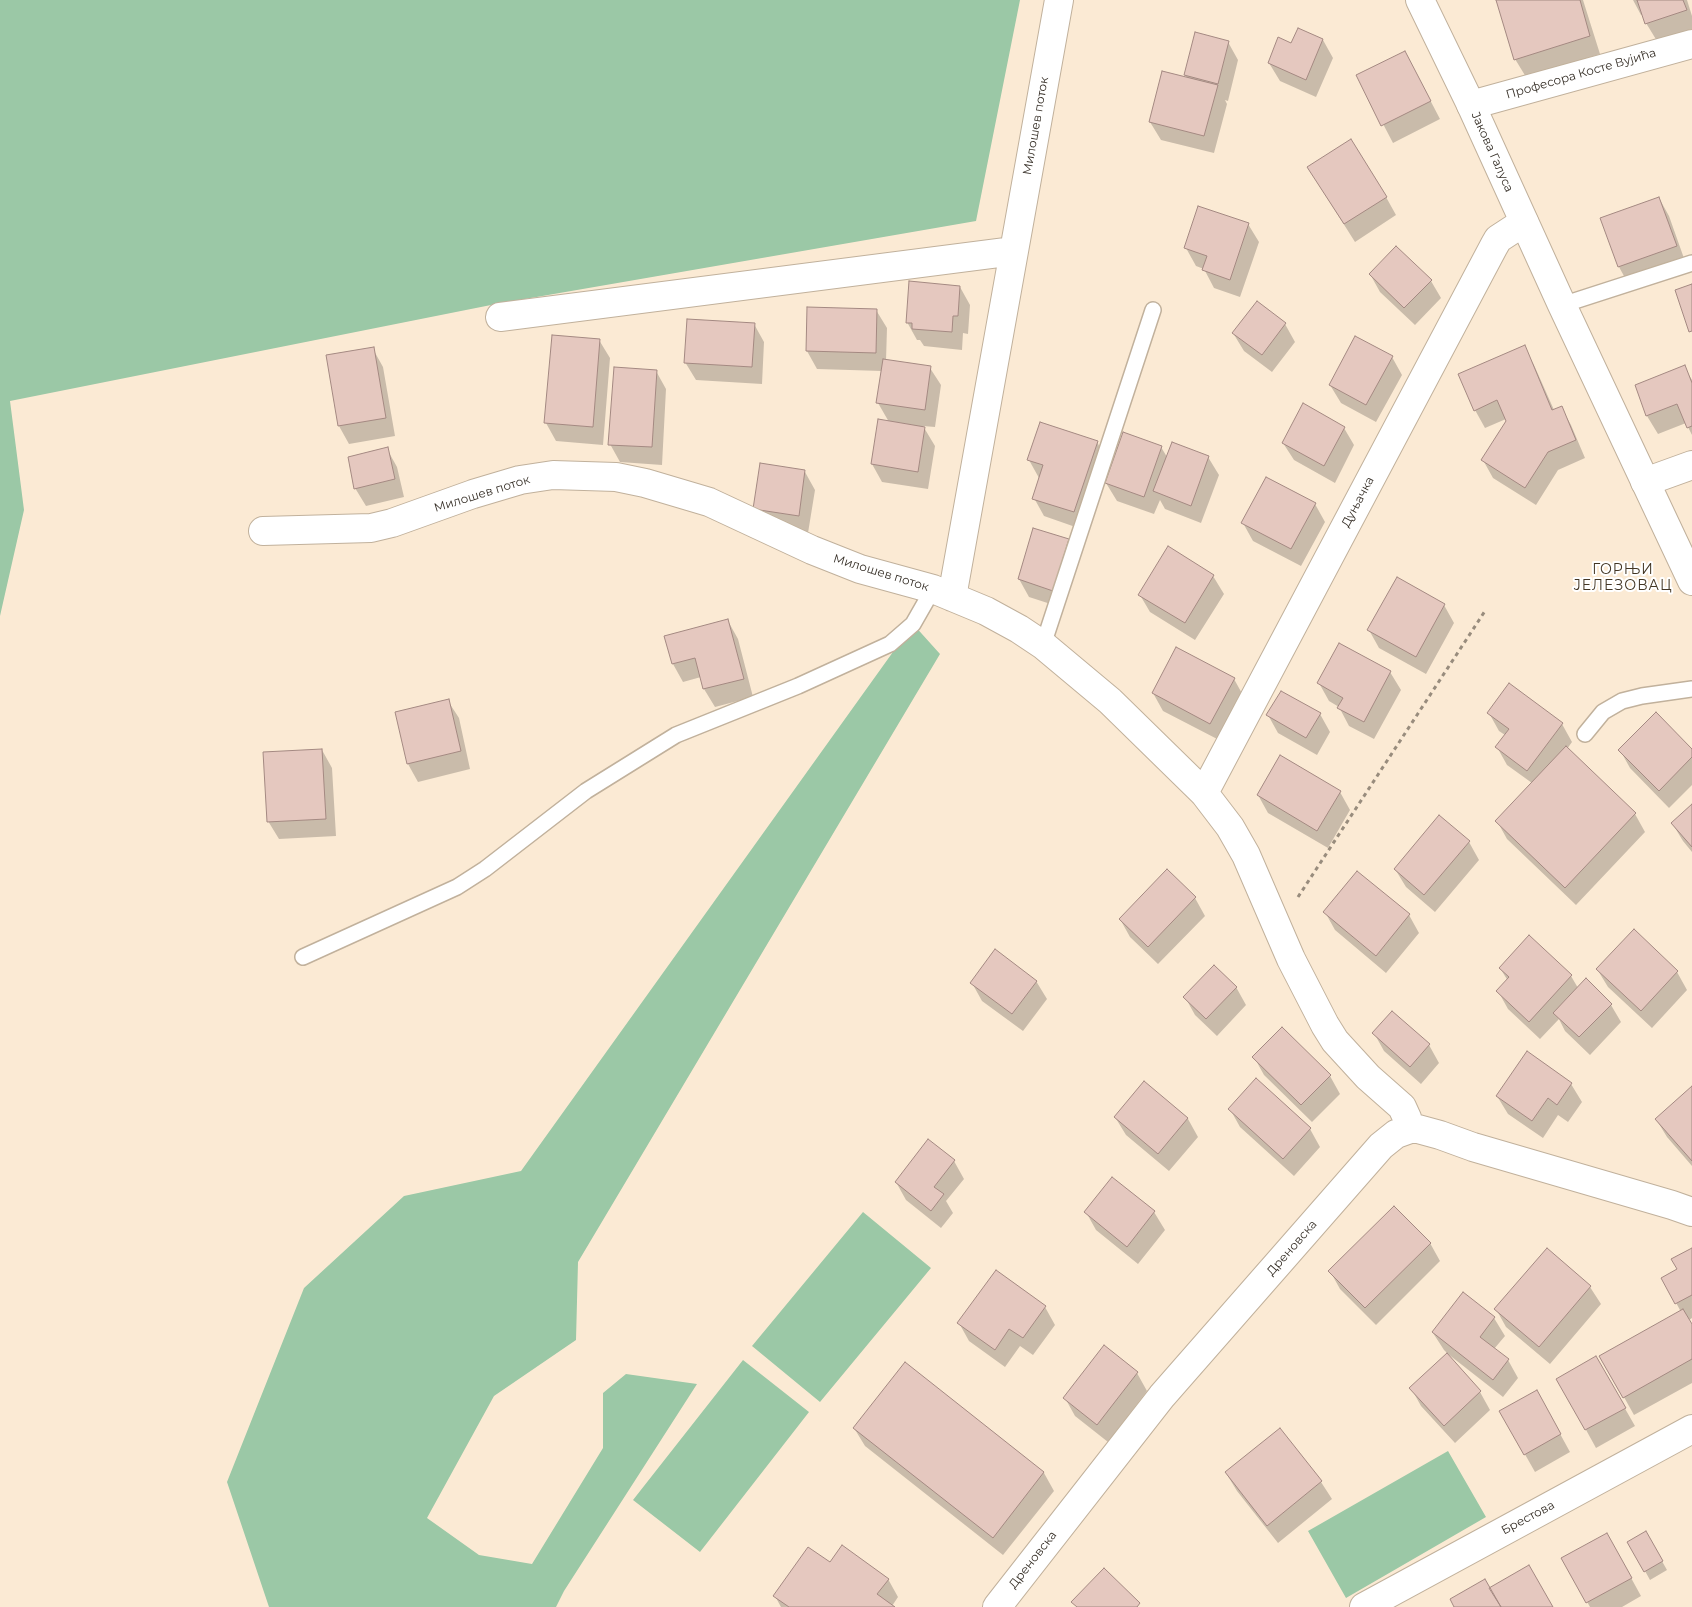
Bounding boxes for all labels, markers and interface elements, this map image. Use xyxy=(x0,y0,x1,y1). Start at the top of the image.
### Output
street label: Професора Косте Вујића xyxy=(1504,46,1658,102)
street label: Милошев поток xyxy=(1020,76,1052,176)
street label: Јакова Галуса xyxy=(1468,110,1516,194)
street label: Милошев поток xyxy=(432,473,532,515)
street label: Дуњачка xyxy=(1339,474,1377,530)
street label: Милошев поток xyxy=(831,552,931,594)
district label: ГОРЊИ ЈЕЛЕЗОВАЦ xyxy=(1572,562,1674,594)
street label: Дреновска xyxy=(1264,1217,1320,1279)
street label: Брестова xyxy=(1499,1498,1557,1538)
street label: Дреновска xyxy=(1006,1528,1060,1592)

